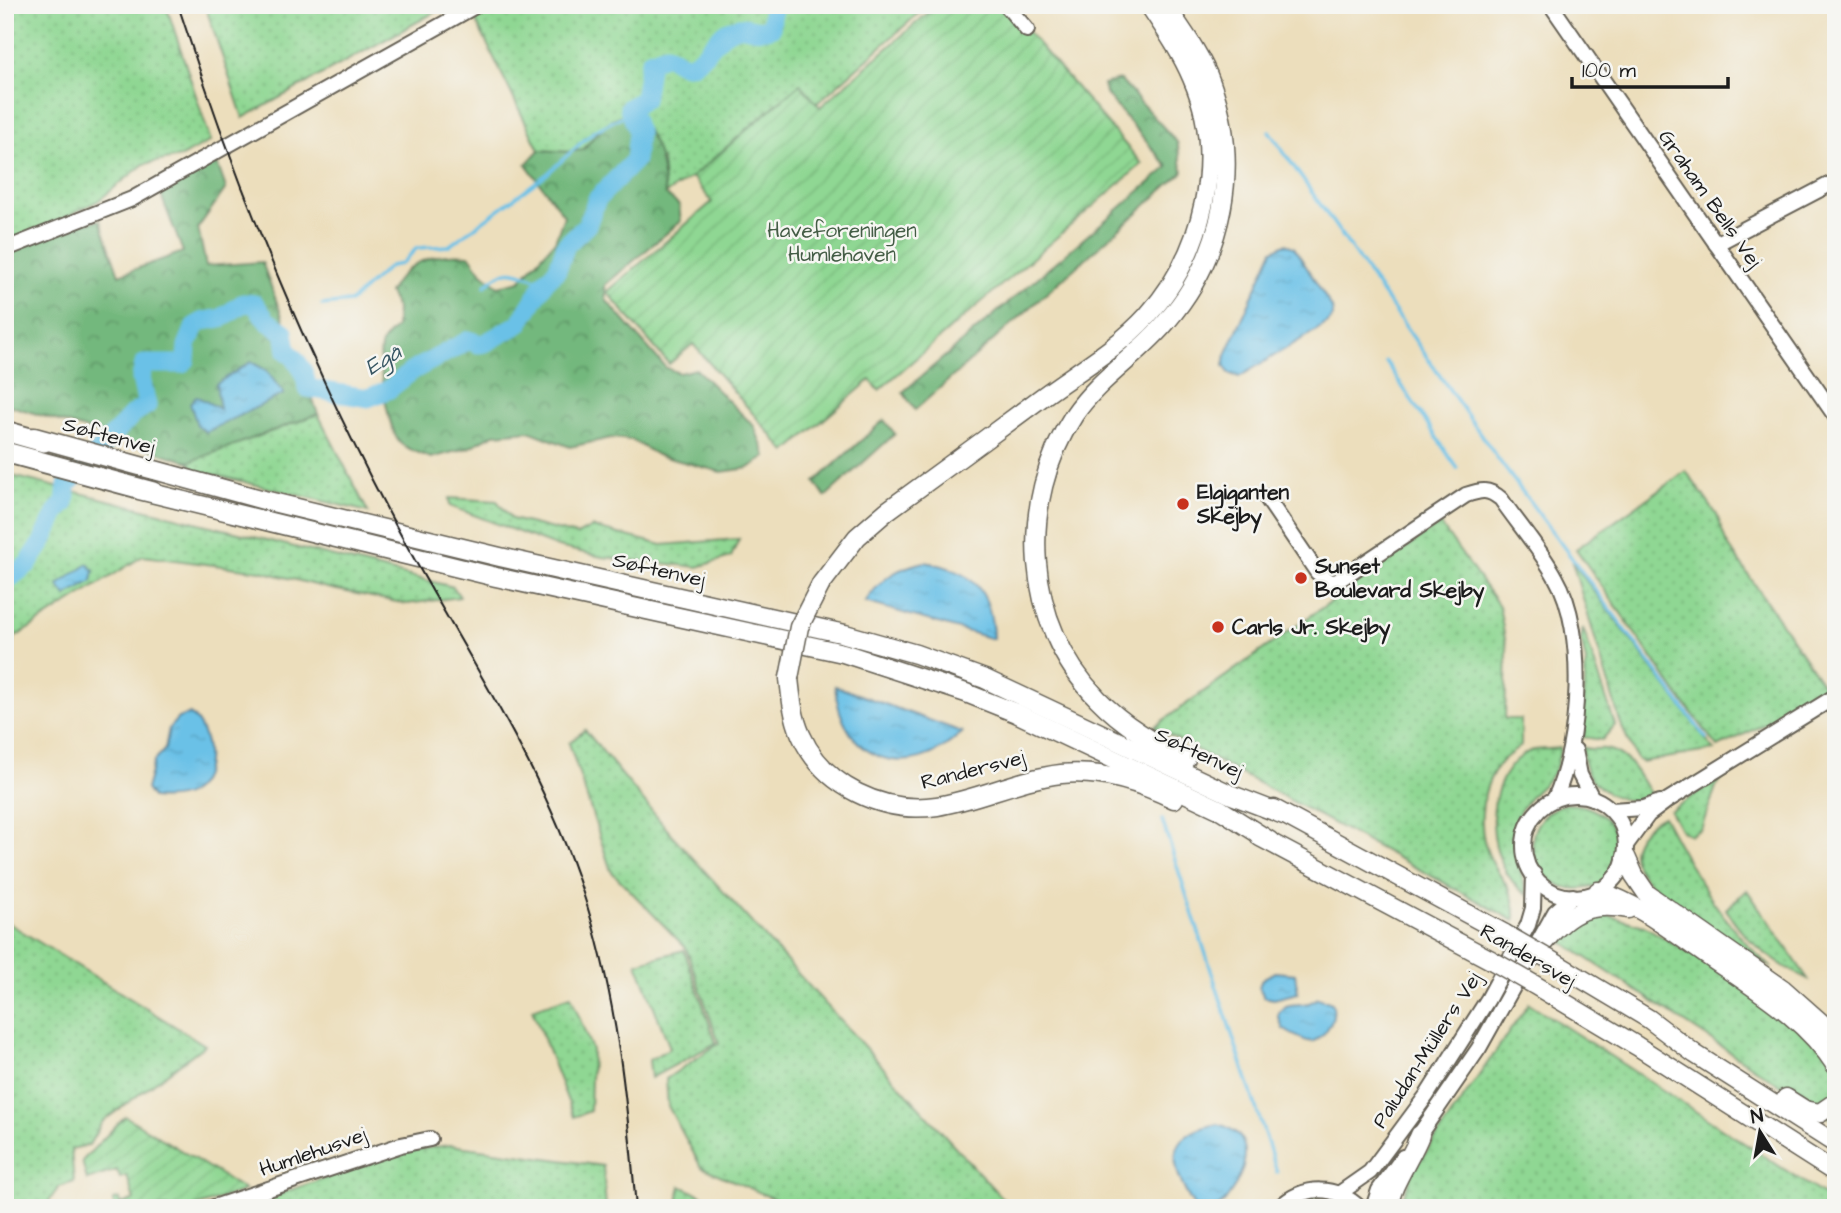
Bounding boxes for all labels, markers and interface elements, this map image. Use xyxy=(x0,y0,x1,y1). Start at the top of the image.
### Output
scale bar xyxy=(1572,46,1727,90)
text: 100 m xyxy=(1582,56,1637,85)
street label: Graham Bells Vej xyxy=(1651,124,1769,274)
park label: Haveforeningen Humlehaven xyxy=(767,216,917,269)
water label: Egå xyxy=(359,336,409,384)
street label: Søftenvej xyxy=(60,410,158,462)
place label: Elgiganten Skejby xyxy=(1196,478,1290,534)
marker: Elgiganten Skejby xyxy=(1175,496,1191,512)
street label: Søftenvej xyxy=(610,545,708,595)
place label: Sunset Boulevard Skejby xyxy=(1314,552,1485,608)
marker: Sunset Boulevard Skejby xyxy=(1293,570,1309,586)
place label: Carls Jr. Skejby xyxy=(1232,613,1391,645)
marker: Carls Jr. Skejby xyxy=(1210,619,1226,635)
street label: Søftenvej xyxy=(1150,720,1248,786)
street label: Randersvej xyxy=(918,743,1028,797)
street label: Randersvej xyxy=(1475,917,1582,995)
street label: Paludan-Müllers Vej xyxy=(1365,966,1489,1134)
north arrow xyxy=(1726,1098,1796,1168)
text: N xyxy=(1749,1102,1766,1131)
street label: Humlehusvej xyxy=(255,1120,371,1184)

